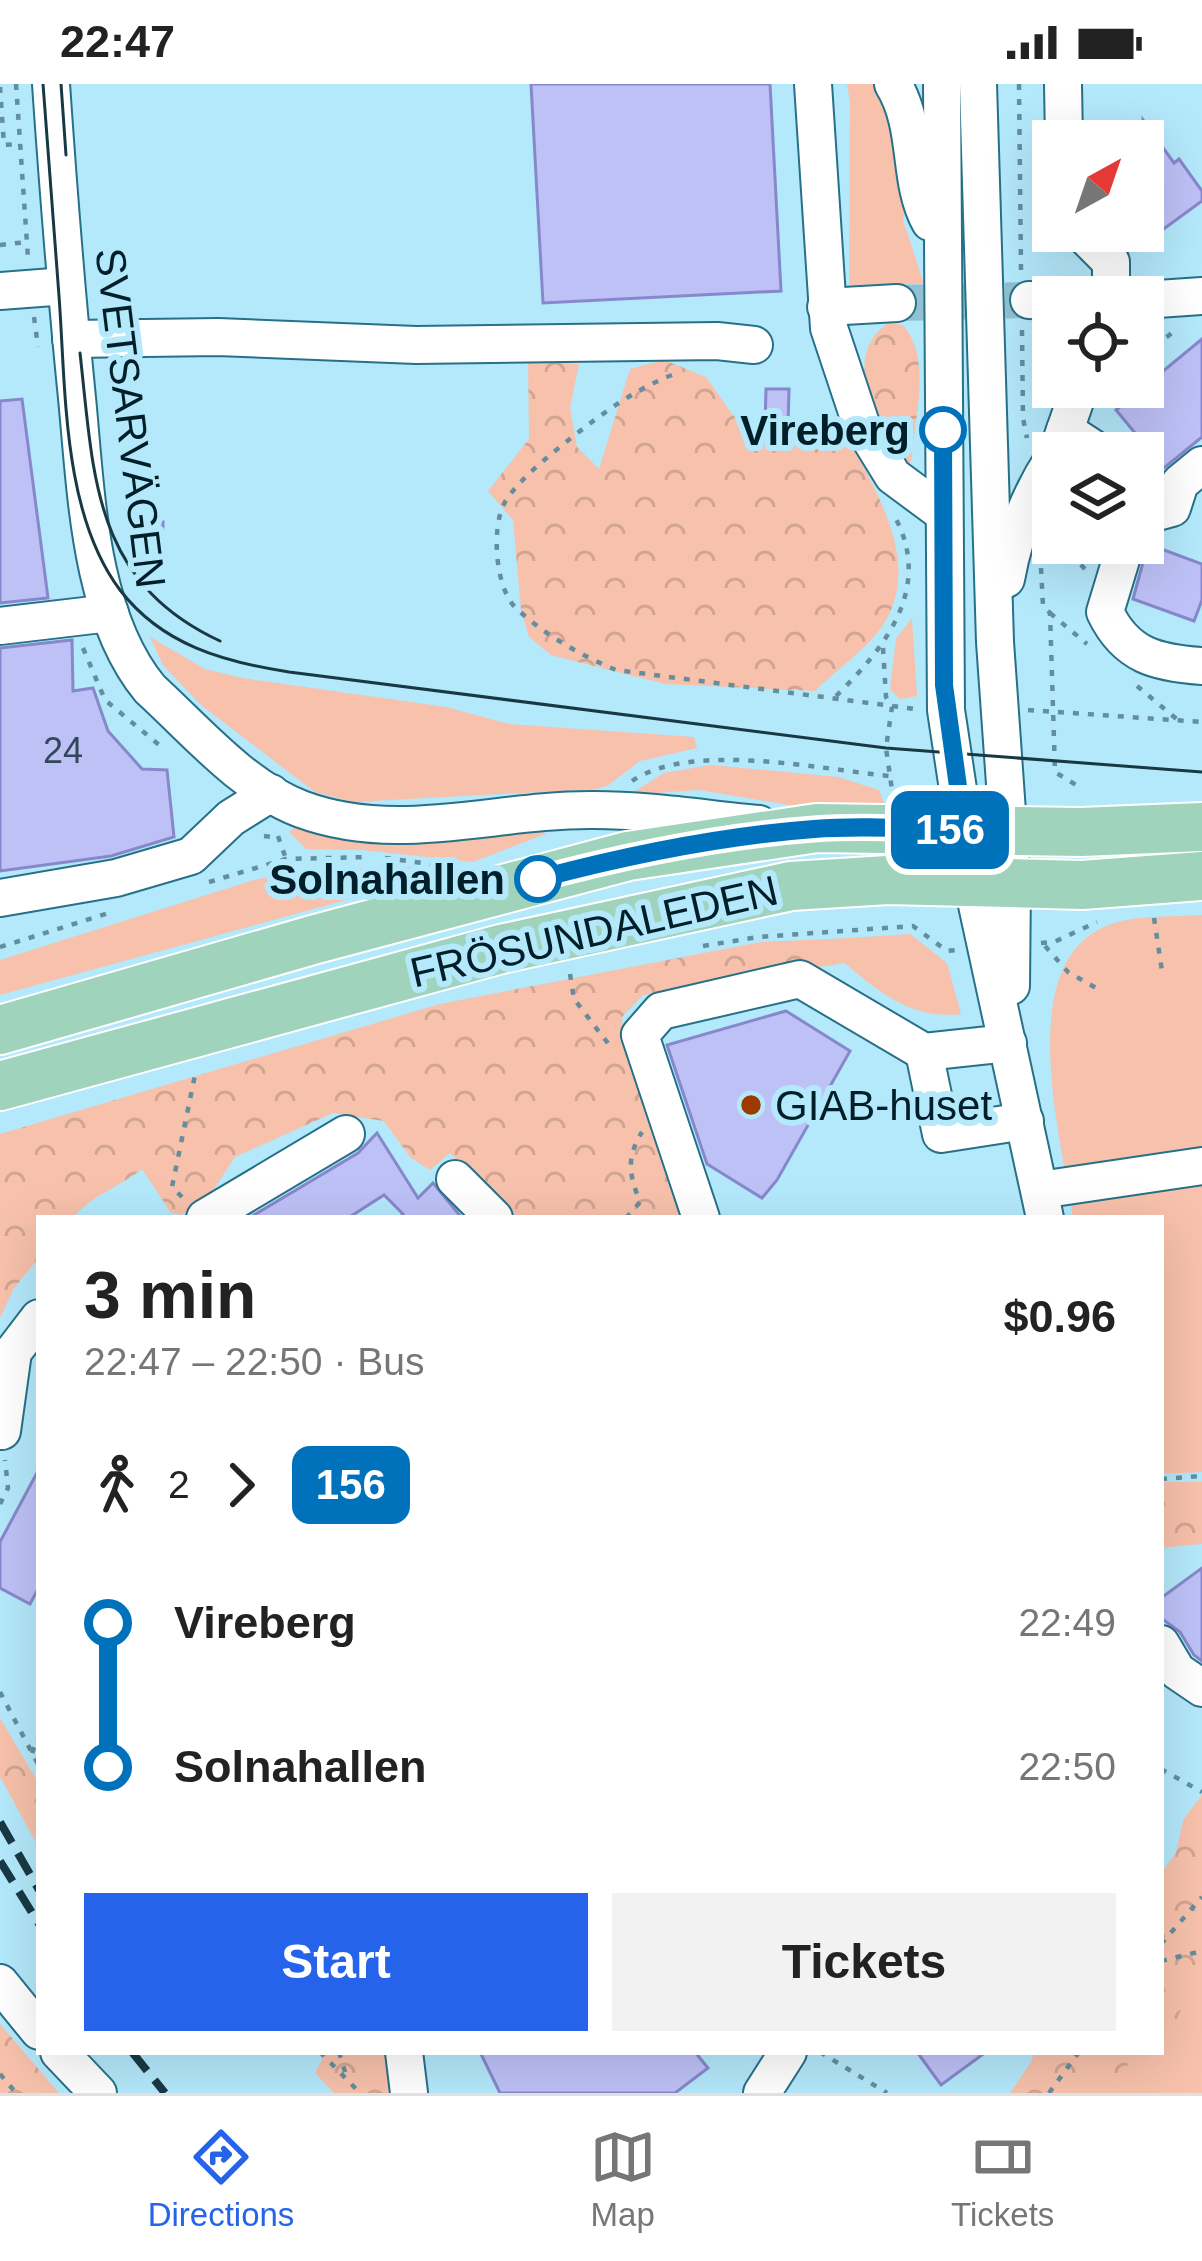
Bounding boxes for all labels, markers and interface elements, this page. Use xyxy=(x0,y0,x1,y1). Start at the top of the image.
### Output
text: 22:47 xyxy=(60,16,175,67)
north arrow xyxy=(1032,120,1164,252)
map controls xyxy=(1032,120,1164,564)
street label: SVETSARVÄGEN xyxy=(86,245,175,591)
button: locate xyxy=(1032,276,1164,408)
place label: Vireberg xyxy=(740,407,910,454)
marker: Vireberg xyxy=(921,408,965,452)
button: layers xyxy=(1032,432,1164,564)
house number: 24 xyxy=(43,730,83,771)
line badge: 156 xyxy=(881,791,1019,869)
text: 156 xyxy=(915,806,985,853)
place label: Solnahallen xyxy=(269,856,505,903)
marker: Solnahallen xyxy=(516,857,560,901)
street label: FRÖSUNDALEDEN xyxy=(406,866,782,997)
place label: GIAB-huset xyxy=(775,1082,992,1129)
marker: GIAB-huset xyxy=(738,1092,764,1118)
text: 3 min xyxy=(84,1258,256,1332)
text: $0.96 xyxy=(1003,1291,1116,1342)
text: 22:47 – 22:50 · Bus xyxy=(84,1340,424,1383)
icon: walk xyxy=(84,1452,150,1518)
icon: forward xyxy=(208,1452,274,1518)
text: 156 xyxy=(316,1461,386,1508)
text: 2 xyxy=(168,1463,190,1506)
text: Vireberg xyxy=(174,1597,356,1648)
text: 22:49 xyxy=(1018,1601,1116,1644)
text: Solnahallen xyxy=(174,1741,427,1792)
text: 22:50 xyxy=(1018,1745,1116,1788)
button: Start xyxy=(84,1893,588,2031)
button: Tickets xyxy=(612,1893,1116,2031)
tab: Directions xyxy=(148,2124,294,2234)
tab: Map xyxy=(590,2124,656,2234)
tab: Tickets xyxy=(951,2124,1054,2234)

